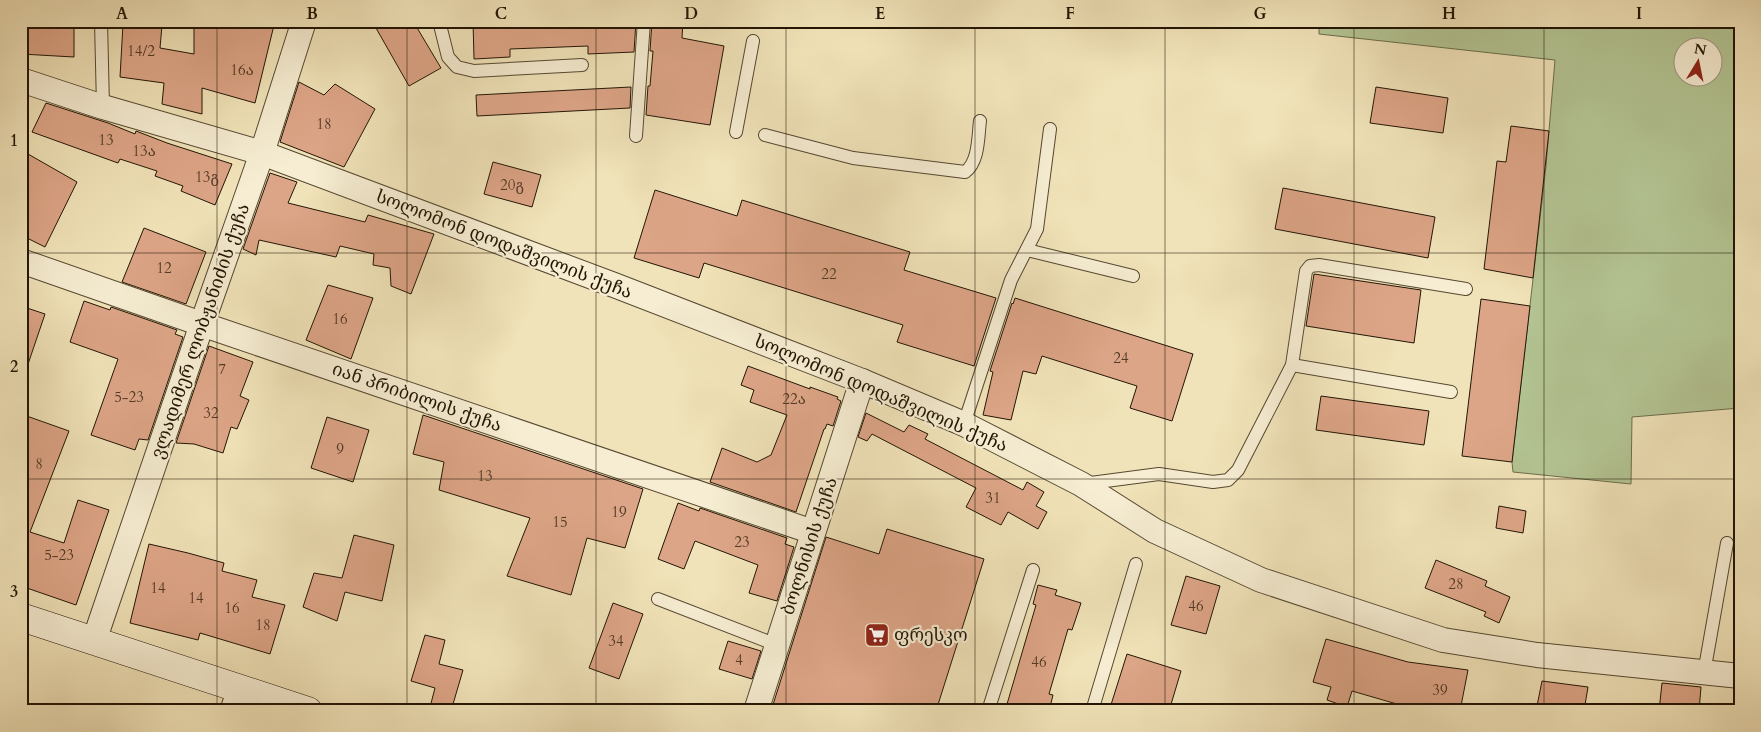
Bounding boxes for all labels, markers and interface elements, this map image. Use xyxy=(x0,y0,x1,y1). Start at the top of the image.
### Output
text: A xyxy=(116,3,128,25)
text: B xyxy=(306,3,318,25)
text: C xyxy=(495,3,507,25)
text: D xyxy=(684,3,698,25)
text: E xyxy=(875,3,885,25)
text: F xyxy=(1065,3,1075,25)
text: G xyxy=(1253,3,1267,25)
text: H xyxy=(1442,3,1456,25)
text: I xyxy=(1636,3,1642,25)
north arrow xyxy=(1674,38,1724,88)
text: N xyxy=(1693,39,1708,60)
house number: 14/2 xyxy=(127,41,155,61)
house number: 16ა xyxy=(230,60,254,80)
house number: 18 xyxy=(316,114,332,134)
text: 1 xyxy=(10,130,18,152)
house number: 13 xyxy=(98,130,114,150)
house number: 13ა xyxy=(132,141,156,161)
house number: 13გ xyxy=(195,167,219,187)
house number: 20გ xyxy=(500,175,524,195)
street label: სოლომონ დოდაშვილის ქუჩა xyxy=(372,184,636,305)
street label: ვლადიმერ ლობჟანიძის ქუჩა xyxy=(145,200,256,462)
house number: 12 xyxy=(156,258,172,278)
house number: 22 xyxy=(821,264,837,284)
house number: 16 xyxy=(332,309,348,329)
street label: სოლომონ დოდაშვილის ქუჩა xyxy=(750,329,1011,458)
house number: 24 xyxy=(1113,348,1129,368)
text: 2 xyxy=(10,356,18,378)
street label: იან პრიბილის ქუჩა xyxy=(329,357,505,438)
house number: 7 xyxy=(218,359,226,379)
house number: 5-23 xyxy=(114,387,144,407)
house number: 22ა xyxy=(782,389,806,409)
house number: 32 xyxy=(203,403,219,423)
house number: 9 xyxy=(336,439,344,459)
house number: 8 xyxy=(35,454,43,474)
house number: 13 xyxy=(477,466,493,486)
street label: ბოლნისის ქუჩა xyxy=(775,474,844,618)
house number: 31 xyxy=(985,488,1001,508)
house number: 19 xyxy=(611,502,627,522)
house number: 15 xyxy=(552,512,568,532)
house number: 23 xyxy=(734,532,750,552)
house number: 5-23 xyxy=(44,545,74,565)
house number: 28 xyxy=(1448,574,1464,594)
house number: 14 xyxy=(150,578,166,598)
text: 3 xyxy=(10,581,18,603)
house number: 14 xyxy=(188,588,204,608)
house number: 46 xyxy=(1188,596,1204,616)
house number: 16 xyxy=(224,598,240,618)
house number: 18 xyxy=(255,615,271,635)
supermarket icon: ფრესკო xyxy=(864,622,890,648)
place label: ფრესკო xyxy=(894,623,968,648)
house number: 34 xyxy=(608,631,624,651)
house number: 4 xyxy=(735,650,743,670)
house number: 46 xyxy=(1031,652,1047,672)
house number: 39 xyxy=(1432,680,1448,700)

